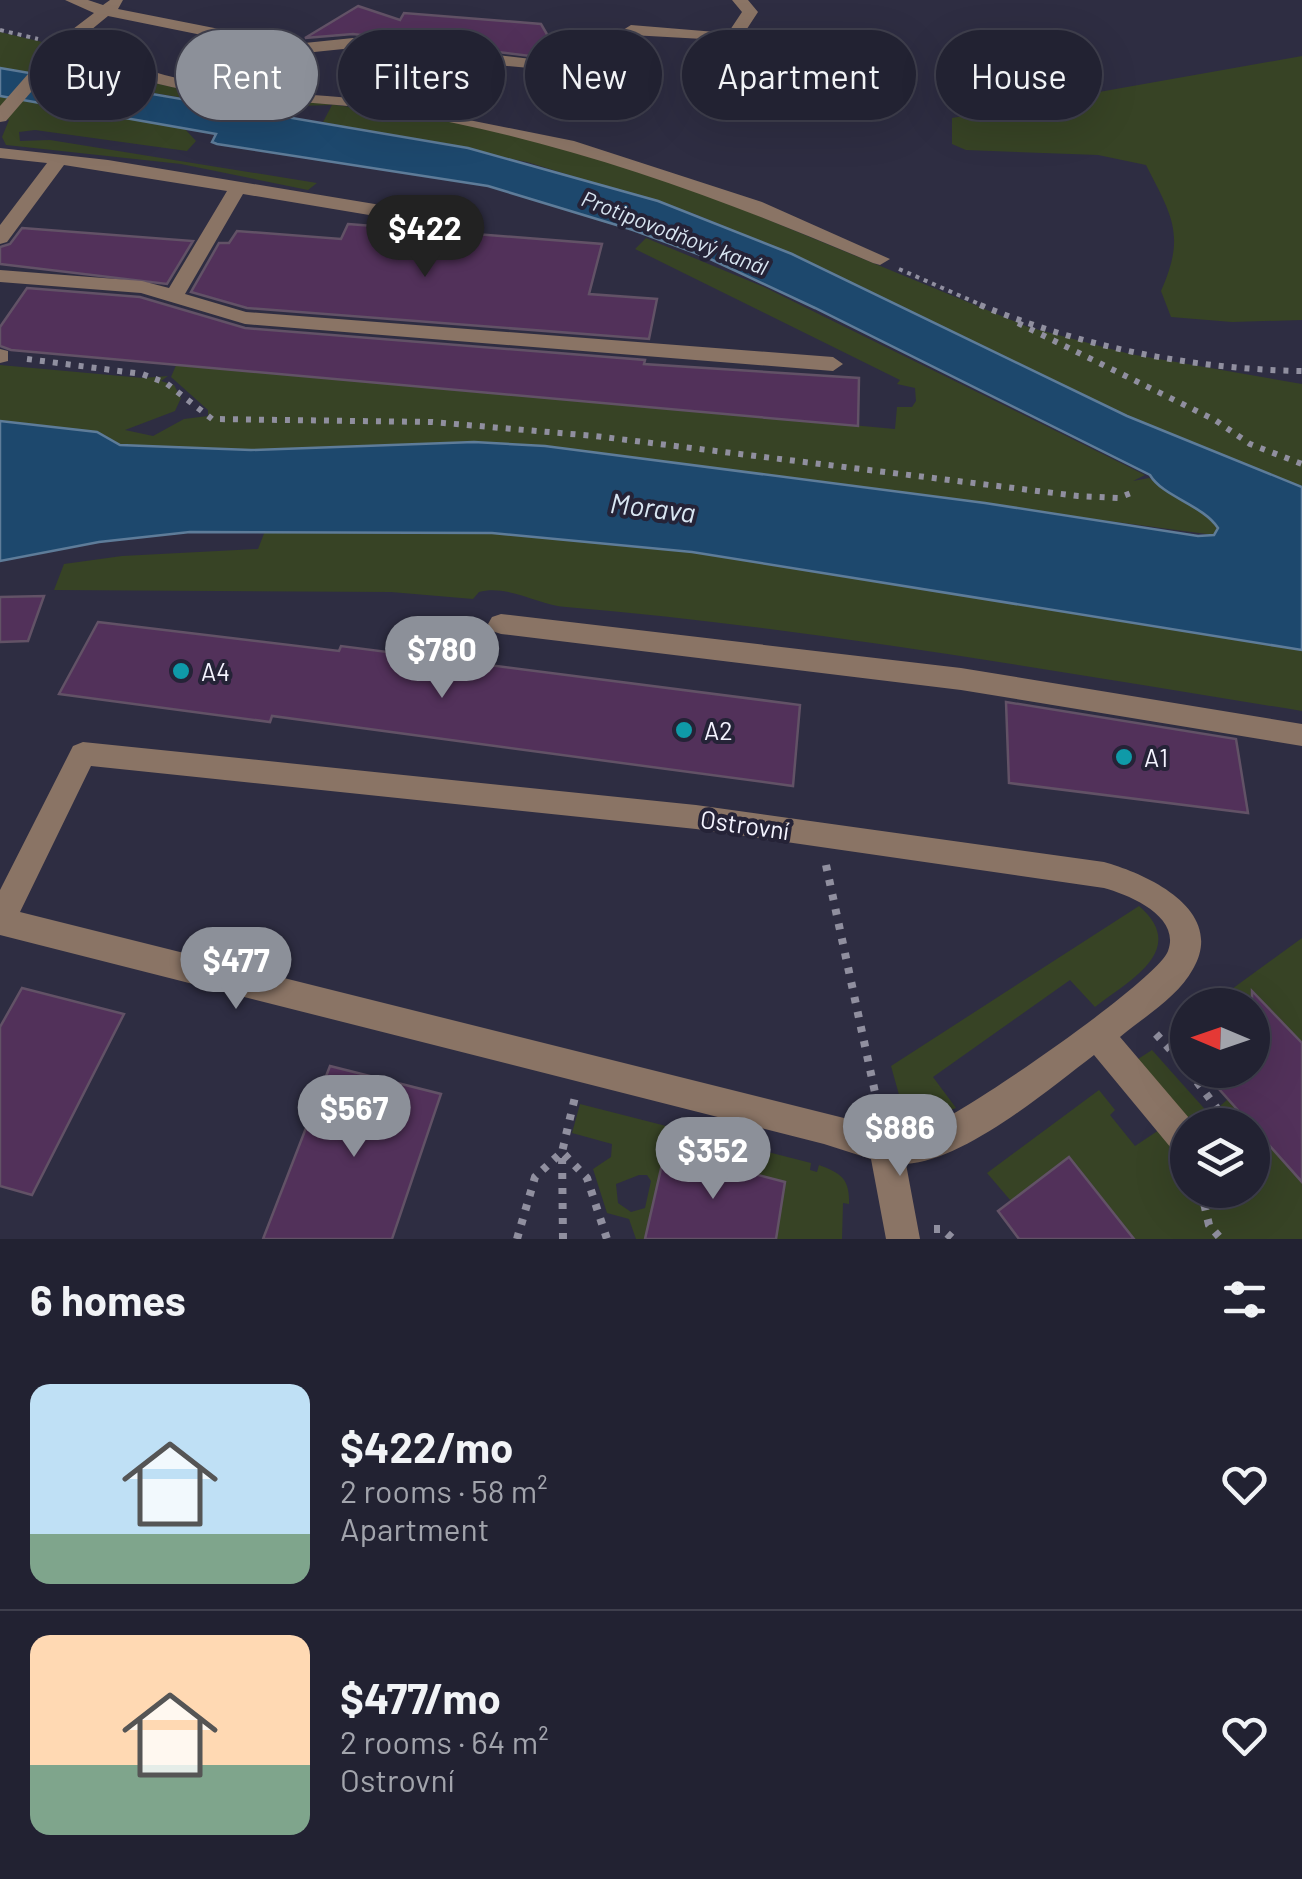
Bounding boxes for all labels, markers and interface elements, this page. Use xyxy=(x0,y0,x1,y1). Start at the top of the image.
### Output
chip: Buy xyxy=(30,30,156,120)
chip: Rent xyxy=(176,30,318,120)
chip: Filters xyxy=(338,30,505,120)
chip: New xyxy=(525,30,662,120)
chip: Apartment xyxy=(682,30,916,120)
chip: House xyxy=(936,30,1102,120)
water label: Protipovodňový kanál xyxy=(578,185,772,279)
pin: $422 xyxy=(366,195,484,280)
text: $422 xyxy=(388,208,462,246)
water label: Morava xyxy=(608,485,698,529)
pin: $780 xyxy=(383,616,501,701)
text: $780 xyxy=(407,629,477,667)
place label: A4 xyxy=(201,656,230,686)
marker: A4 xyxy=(170,660,192,682)
place label: A2 xyxy=(704,715,733,745)
marker: A2 xyxy=(673,719,695,741)
place label: A1 xyxy=(1144,742,1168,772)
marker: A1 xyxy=(1113,746,1135,768)
street label: Ostrovní xyxy=(699,803,791,845)
pin: $477 xyxy=(177,927,295,1012)
text: $477 xyxy=(202,940,270,978)
north arrow xyxy=(1170,988,1270,1088)
map controls xyxy=(1170,988,1270,1208)
pin: $567 xyxy=(295,1075,413,1160)
text: $567 xyxy=(320,1088,388,1126)
pin: $886 xyxy=(841,1094,959,1179)
text: $886 xyxy=(865,1107,935,1145)
button: layers xyxy=(1170,1108,1270,1208)
pin: $352 xyxy=(654,1117,772,1202)
text: $352 xyxy=(678,1130,748,1168)
icon: filters xyxy=(1217,1272,1272,1327)
text: 6 homes xyxy=(30,1274,186,1324)
text: $422/mo xyxy=(340,1421,513,1471)
icon: home xyxy=(110,1424,230,1544)
icon: heart xyxy=(1217,1457,1272,1512)
text: 2 rooms · 58 m² xyxy=(340,1471,548,1509)
text: Apartment xyxy=(340,1509,489,1547)
text: $477/mo xyxy=(340,1672,501,1722)
icon: home xyxy=(110,1675,230,1795)
icon: heart xyxy=(1217,1708,1272,1763)
text: 2 rooms · 64 m² xyxy=(340,1722,549,1760)
text: Ostrovní xyxy=(340,1760,454,1798)

